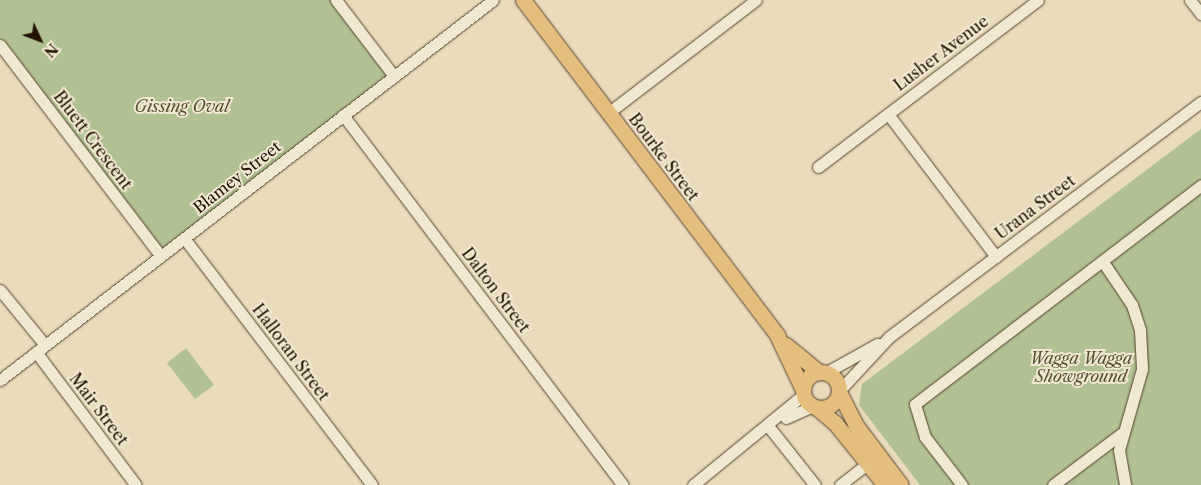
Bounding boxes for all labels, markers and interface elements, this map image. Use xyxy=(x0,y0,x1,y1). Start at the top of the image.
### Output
street label: Lusher Avenue xyxy=(890,11,992,95)
north arrow xyxy=(15,15,65,65)
text: N xyxy=(40,40,62,61)
street label: Bluett Crescent xyxy=(50,87,136,193)
park label: Gissing Oval xyxy=(135,96,229,116)
street label: Bourke Street xyxy=(625,109,703,205)
street label: Blamey Street xyxy=(189,137,285,217)
street label: Urana Street xyxy=(991,171,1079,243)
street label: Dalton Street xyxy=(458,244,534,336)
street label: Halloran Street xyxy=(248,300,334,404)
park label: Wagga Wagga Showground xyxy=(1030,348,1132,386)
street label: Mair Street xyxy=(66,369,132,449)

